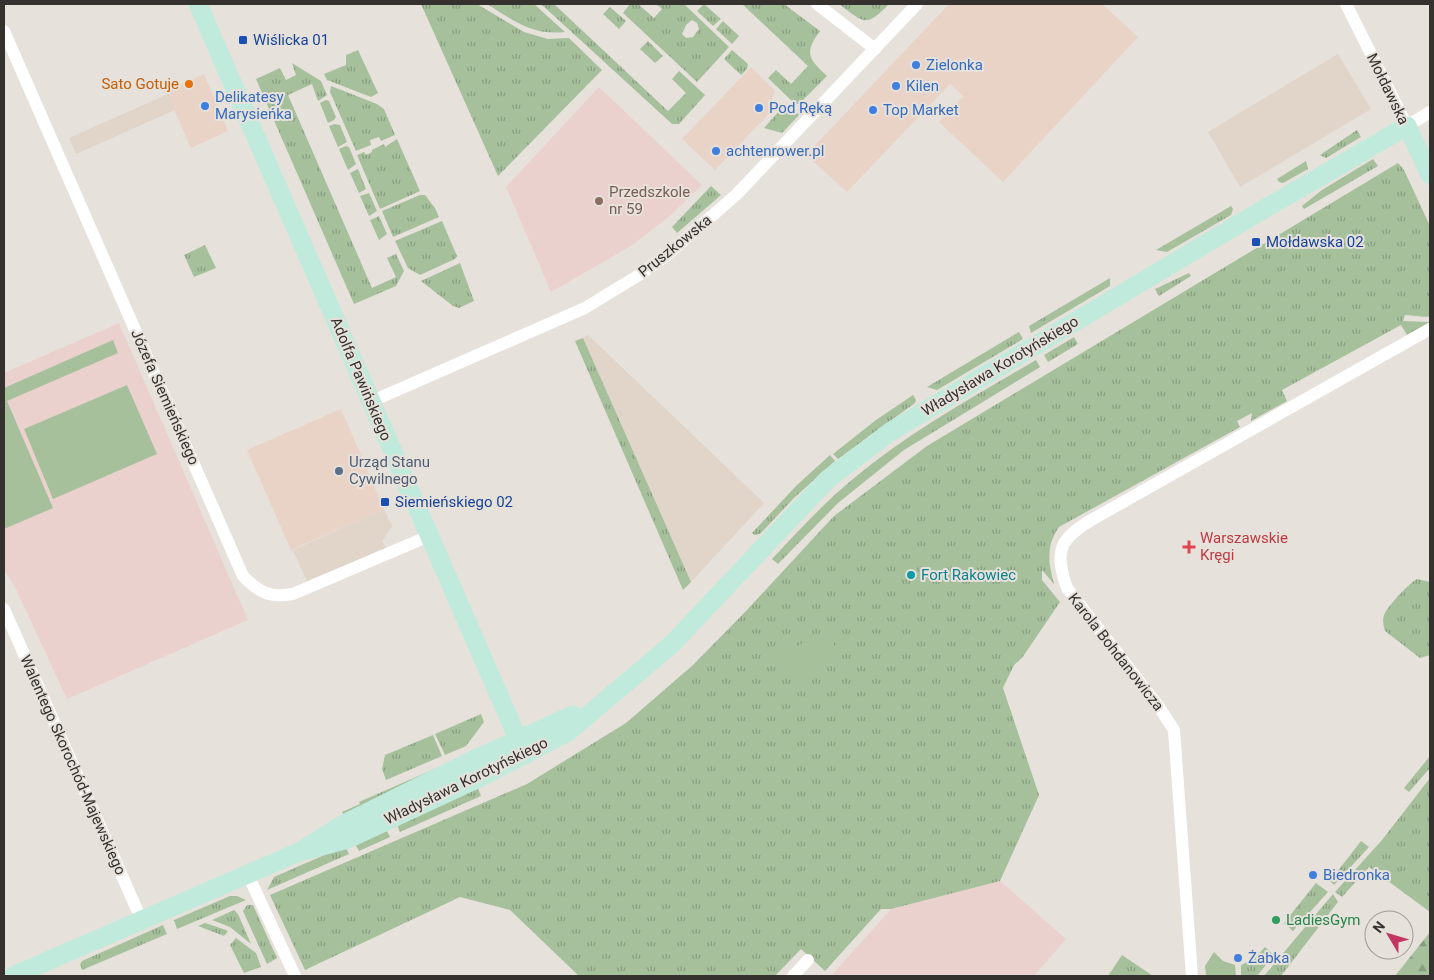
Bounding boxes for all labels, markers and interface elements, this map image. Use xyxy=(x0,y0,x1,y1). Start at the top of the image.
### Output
place label: Wiślicka 01 xyxy=(253,31,329,49)
marker: Wiślicka 01 xyxy=(237,34,249,46)
street label: Mołdawska xyxy=(1363,50,1413,128)
place label: Zielonka xyxy=(926,56,983,74)
marker: Zielonka xyxy=(910,59,922,71)
place label: Sato Gotuje xyxy=(101,75,179,93)
place label: Kilen xyxy=(906,77,939,95)
marker: Sato Gotuje xyxy=(183,78,195,90)
marker: Kilen xyxy=(890,80,902,92)
place label: Delikatesy Marysieńka xyxy=(215,88,292,123)
place label: Pod Ręką xyxy=(769,99,832,117)
marker: Delikatesy Marysieńka xyxy=(199,100,211,112)
place label: Top Market xyxy=(883,101,959,119)
marker: Pod Ręką xyxy=(753,102,765,114)
marker: Top Market xyxy=(867,104,879,116)
place label: achtenrower.pl xyxy=(726,142,824,160)
marker: achtenrower.pl xyxy=(710,145,722,157)
place label: Przedszkole nr 59 xyxy=(609,183,690,218)
marker: Przedszkole nr 59 xyxy=(593,195,605,207)
street label: Pruszkowska xyxy=(635,211,715,281)
place label: Mołdawska 02 xyxy=(1266,233,1364,251)
marker: Mołdawska 02 xyxy=(1250,236,1262,248)
street label: Władysława Korotyńskiego xyxy=(918,312,1082,420)
street label: Adolfa Pawińskiego xyxy=(327,315,395,443)
street label: Józefa Siemieńskiego xyxy=(127,326,203,468)
place label: Urząd Stanu Cywilnego xyxy=(349,453,430,488)
marker: Urząd Stanu Cywilnego xyxy=(333,465,345,477)
place label: Siemieńskiego 02 xyxy=(395,493,513,511)
marker: Siemieńskiego 02 xyxy=(379,496,391,508)
place label: Warszawskie Kręgi xyxy=(1200,529,1288,564)
marker: Warszawskie Kręgi xyxy=(1182,540,1196,554)
place label: Fort Rakowiec xyxy=(921,566,1016,584)
marker: Fort Rakowiec xyxy=(905,569,917,581)
street label: Karola Bohdanowicza xyxy=(1064,589,1168,715)
street label: Walentego Skorochód-Majewskiego xyxy=(16,652,130,878)
street label: Władysława Korotyńskiego xyxy=(381,734,551,828)
place label: Biedronka xyxy=(1323,866,1390,884)
marker: Biedronka xyxy=(1307,869,1319,881)
north arrow xyxy=(1364,910,1414,960)
place label: LadiesGym xyxy=(1286,911,1361,929)
marker: LadiesGym xyxy=(1270,914,1282,926)
text: N xyxy=(1369,918,1388,936)
place label: Żabka xyxy=(1248,949,1289,967)
marker: Żabka xyxy=(1232,952,1244,964)

